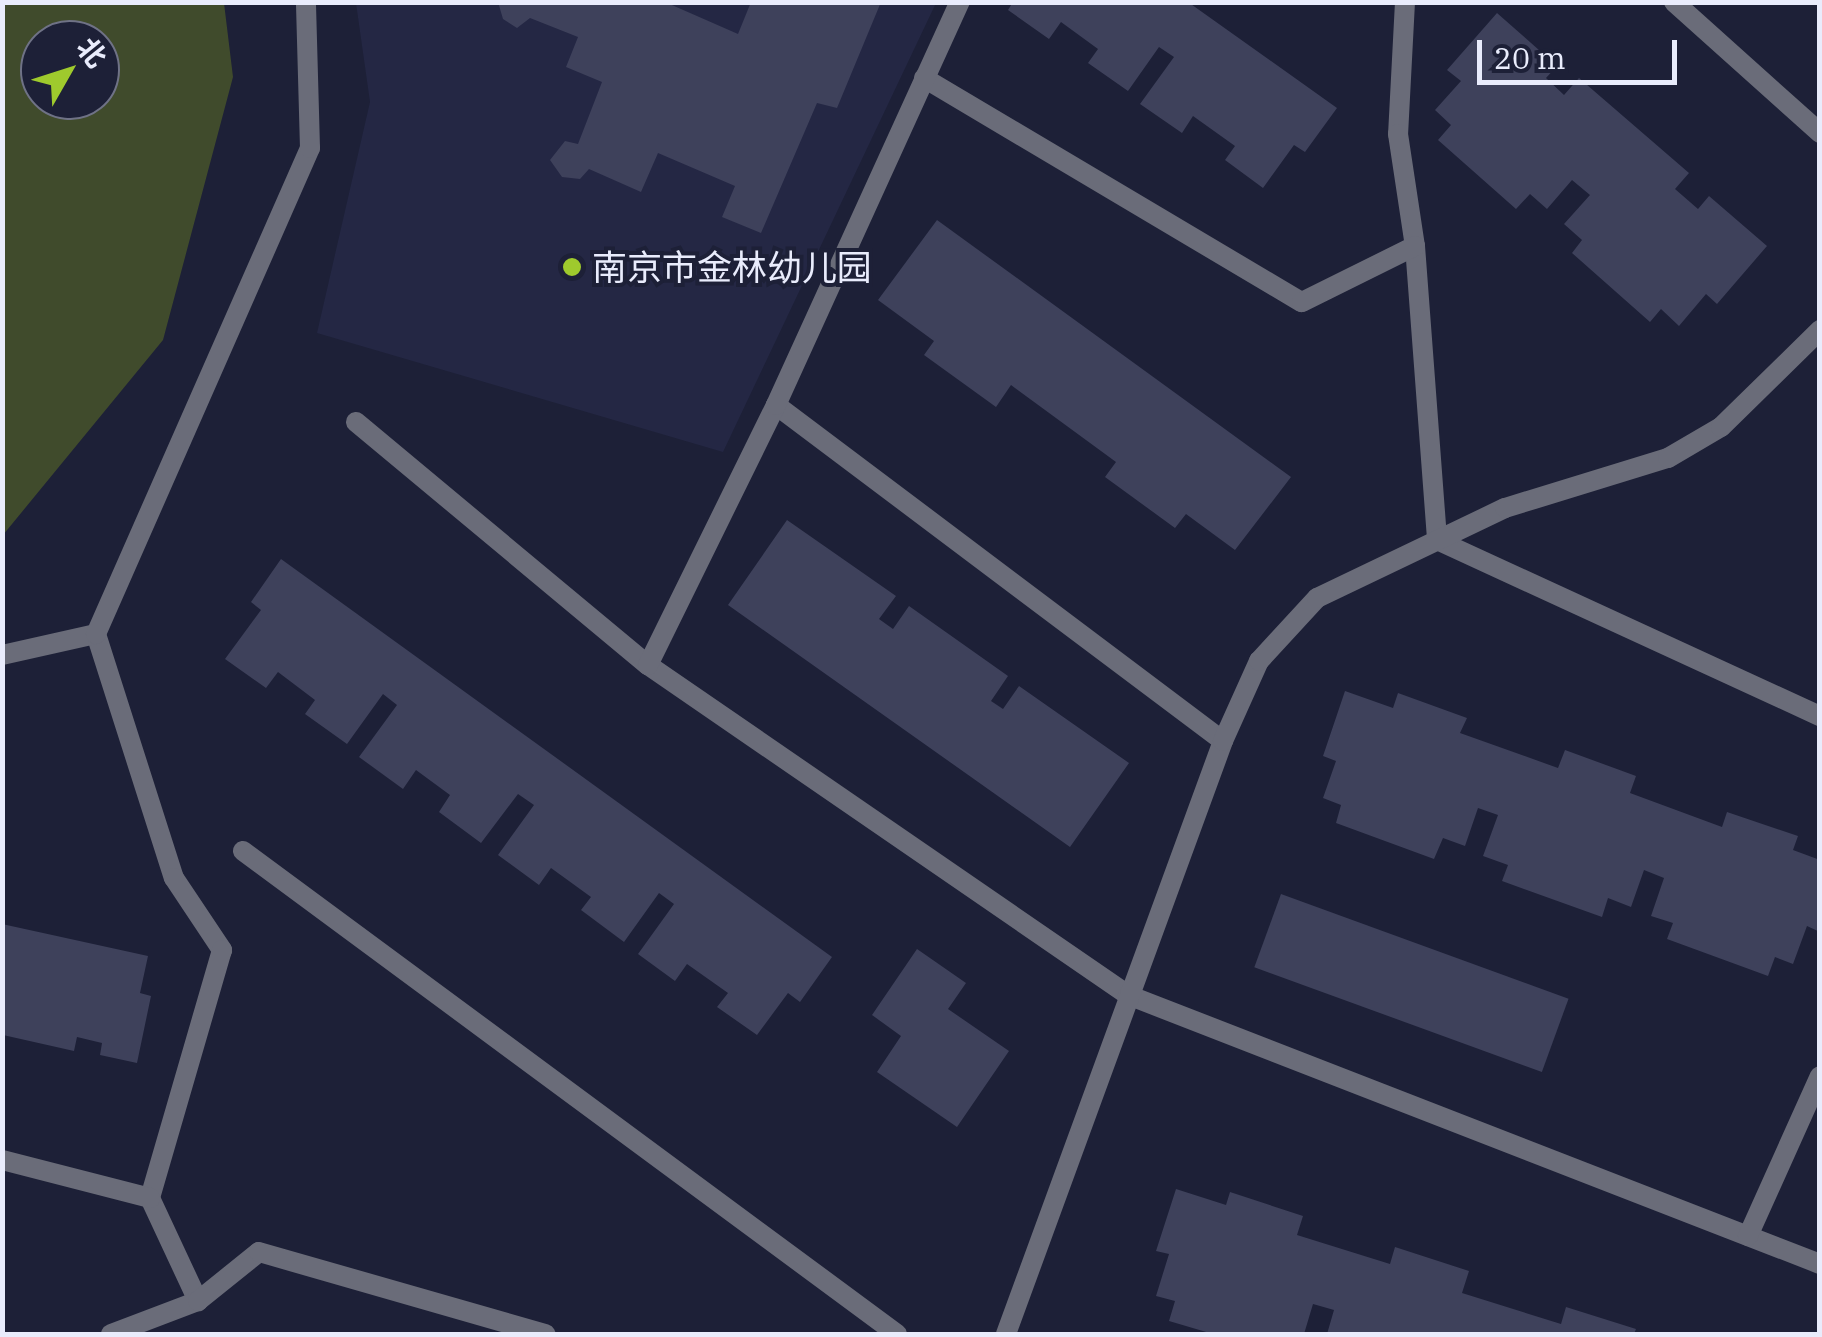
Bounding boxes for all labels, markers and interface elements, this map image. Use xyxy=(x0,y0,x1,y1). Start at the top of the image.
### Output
north arrow xyxy=(20,20,120,120)
scale bar xyxy=(1482,20,1682,82)
text: 北 xyxy=(69,30,115,75)
text: 20 m xyxy=(1494,38,1566,77)
place label: 南京市金林幼儿园 xyxy=(592,246,872,288)
marker: 南京市金林幼儿园 xyxy=(561,256,583,278)

